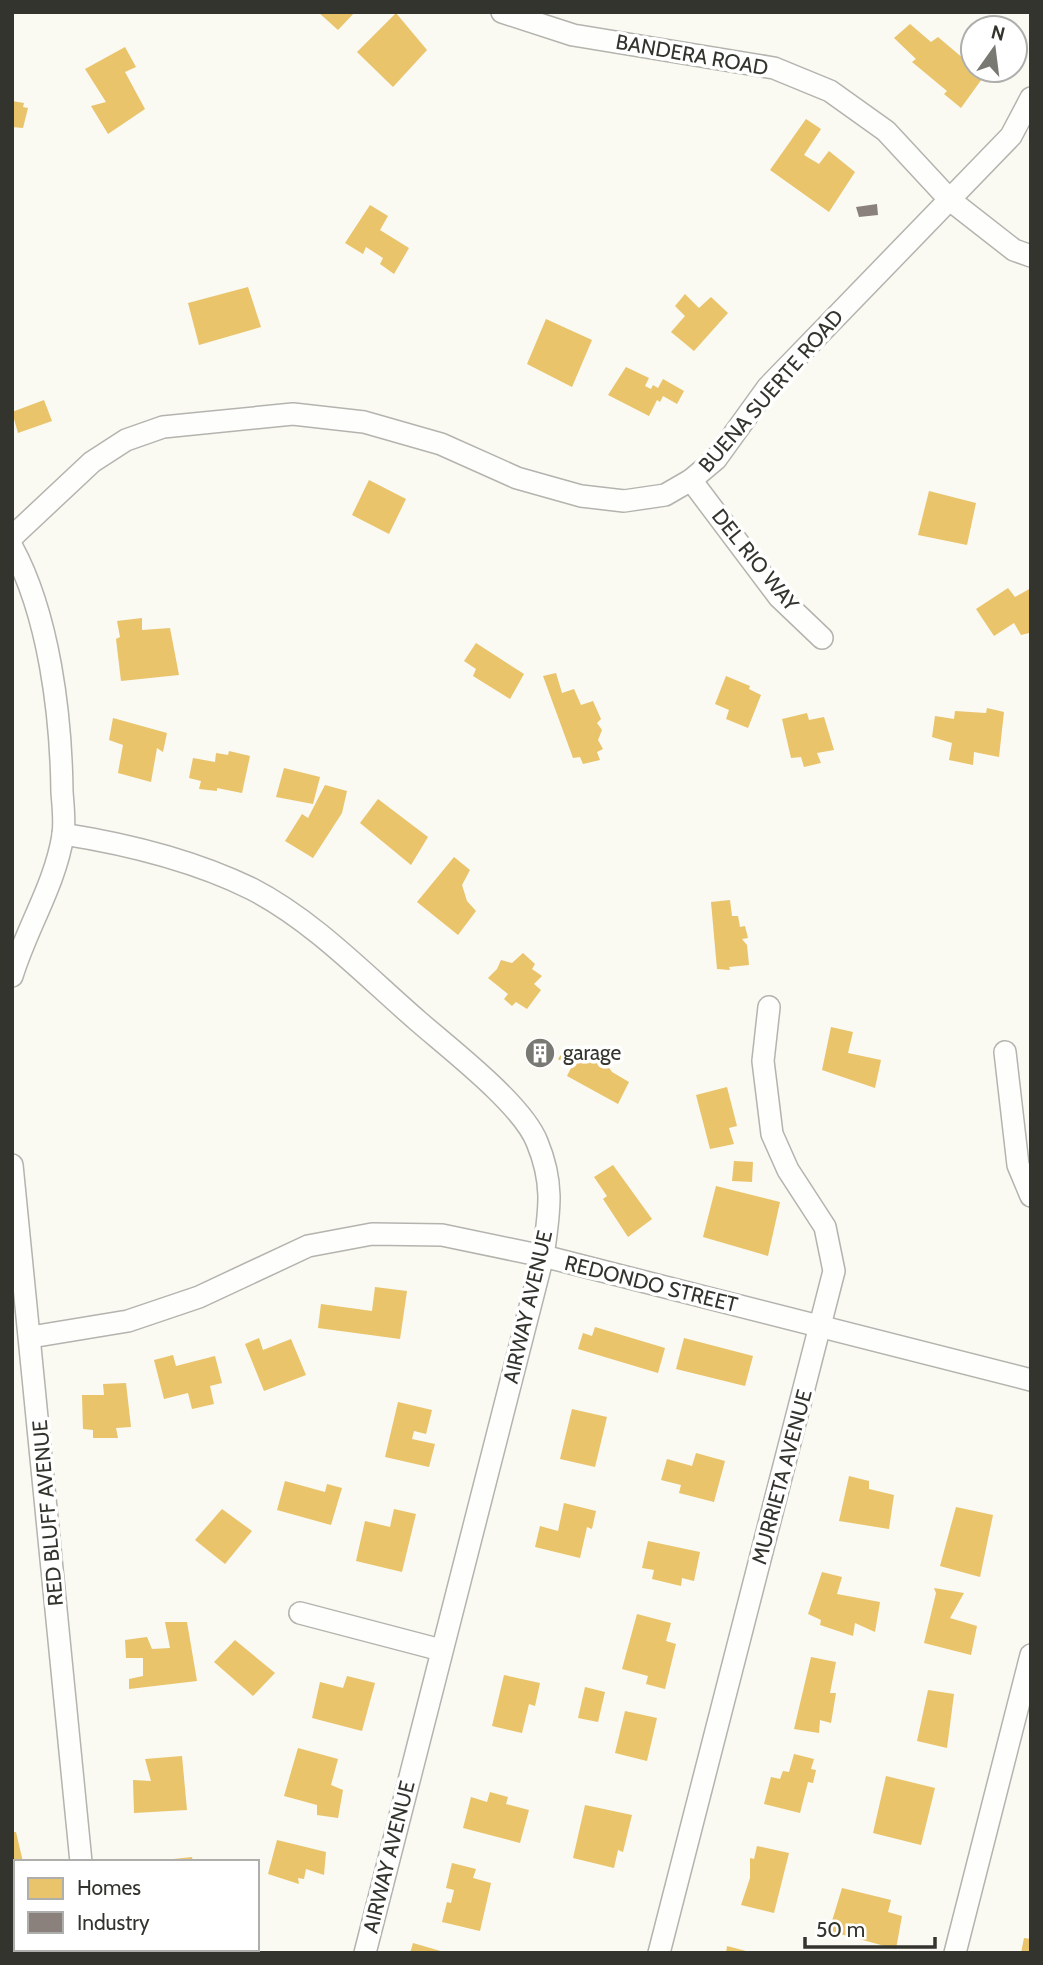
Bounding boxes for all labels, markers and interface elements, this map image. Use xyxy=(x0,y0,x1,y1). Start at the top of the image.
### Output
north arrow xyxy=(959,14,1029,84)
text: N xyxy=(989,20,1007,46)
street label: BANDERA ROAD xyxy=(614,29,770,80)
street label: BUENA SUERTE ROAD xyxy=(693,304,848,477)
street label: DEL RIO WAY xyxy=(707,504,805,616)
building icon: garage xyxy=(523,1036,557,1070)
place label: garage xyxy=(563,1040,622,1065)
street label: AIRWAY AVENUE xyxy=(498,1228,557,1386)
street label: REDONDO STREET xyxy=(562,1250,740,1317)
street label: MURRIETA AVENUE xyxy=(746,1387,817,1567)
street label: RED BLUFF AVENUE xyxy=(27,1419,68,1607)
street label: AIRWAY AVENUE xyxy=(357,1778,420,1936)
legend xyxy=(14,1860,259,1951)
text: Homes xyxy=(77,1875,141,1900)
scale bar xyxy=(805,1906,934,1950)
text: Industry xyxy=(77,1910,150,1935)
text: 50 m xyxy=(816,1917,865,1942)

